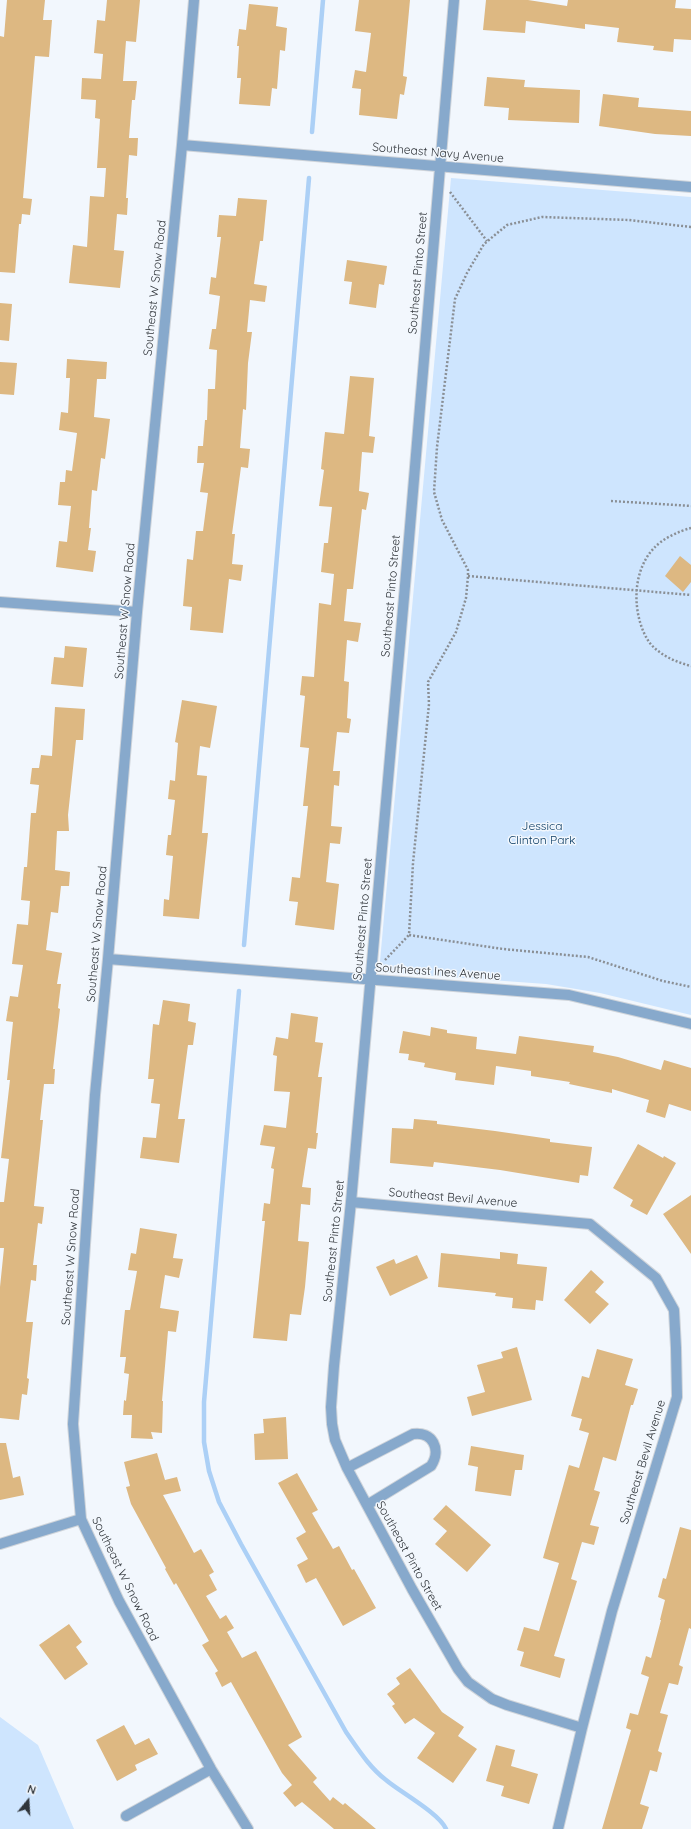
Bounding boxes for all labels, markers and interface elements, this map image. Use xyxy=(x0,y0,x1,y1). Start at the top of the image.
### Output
street label: Southeast Navy Avenue xyxy=(372,140,504,166)
street label: Southeast Pinto Street xyxy=(405,211,431,335)
street label: Southeast W Snow Road xyxy=(141,219,169,357)
street label: Southeast Pinto Street xyxy=(378,534,404,658)
street label: Southeast W Snow Road xyxy=(112,542,138,680)
park label: Jessica Clinton Park xyxy=(509,819,575,847)
street label: Southeast Pinto Street xyxy=(350,857,376,981)
street label: Southeast W Snow Road xyxy=(84,865,110,1003)
street label: Southeast Ines Avenue xyxy=(375,960,501,984)
street label: Southeast Pinto Street xyxy=(320,1179,348,1303)
street label: Southeast Bevil Avenue xyxy=(388,1185,518,1211)
street label: Southeast W Snow Road xyxy=(59,1188,83,1326)
street label: Southeast Bevil Avenue xyxy=(617,1398,669,1526)
street label: Southeast Pinto Street xyxy=(373,1499,445,1613)
street label: Southeast W Snow Road xyxy=(89,1514,161,1644)
north arrow xyxy=(8,1781,48,1821)
text: N xyxy=(26,1782,38,1797)

